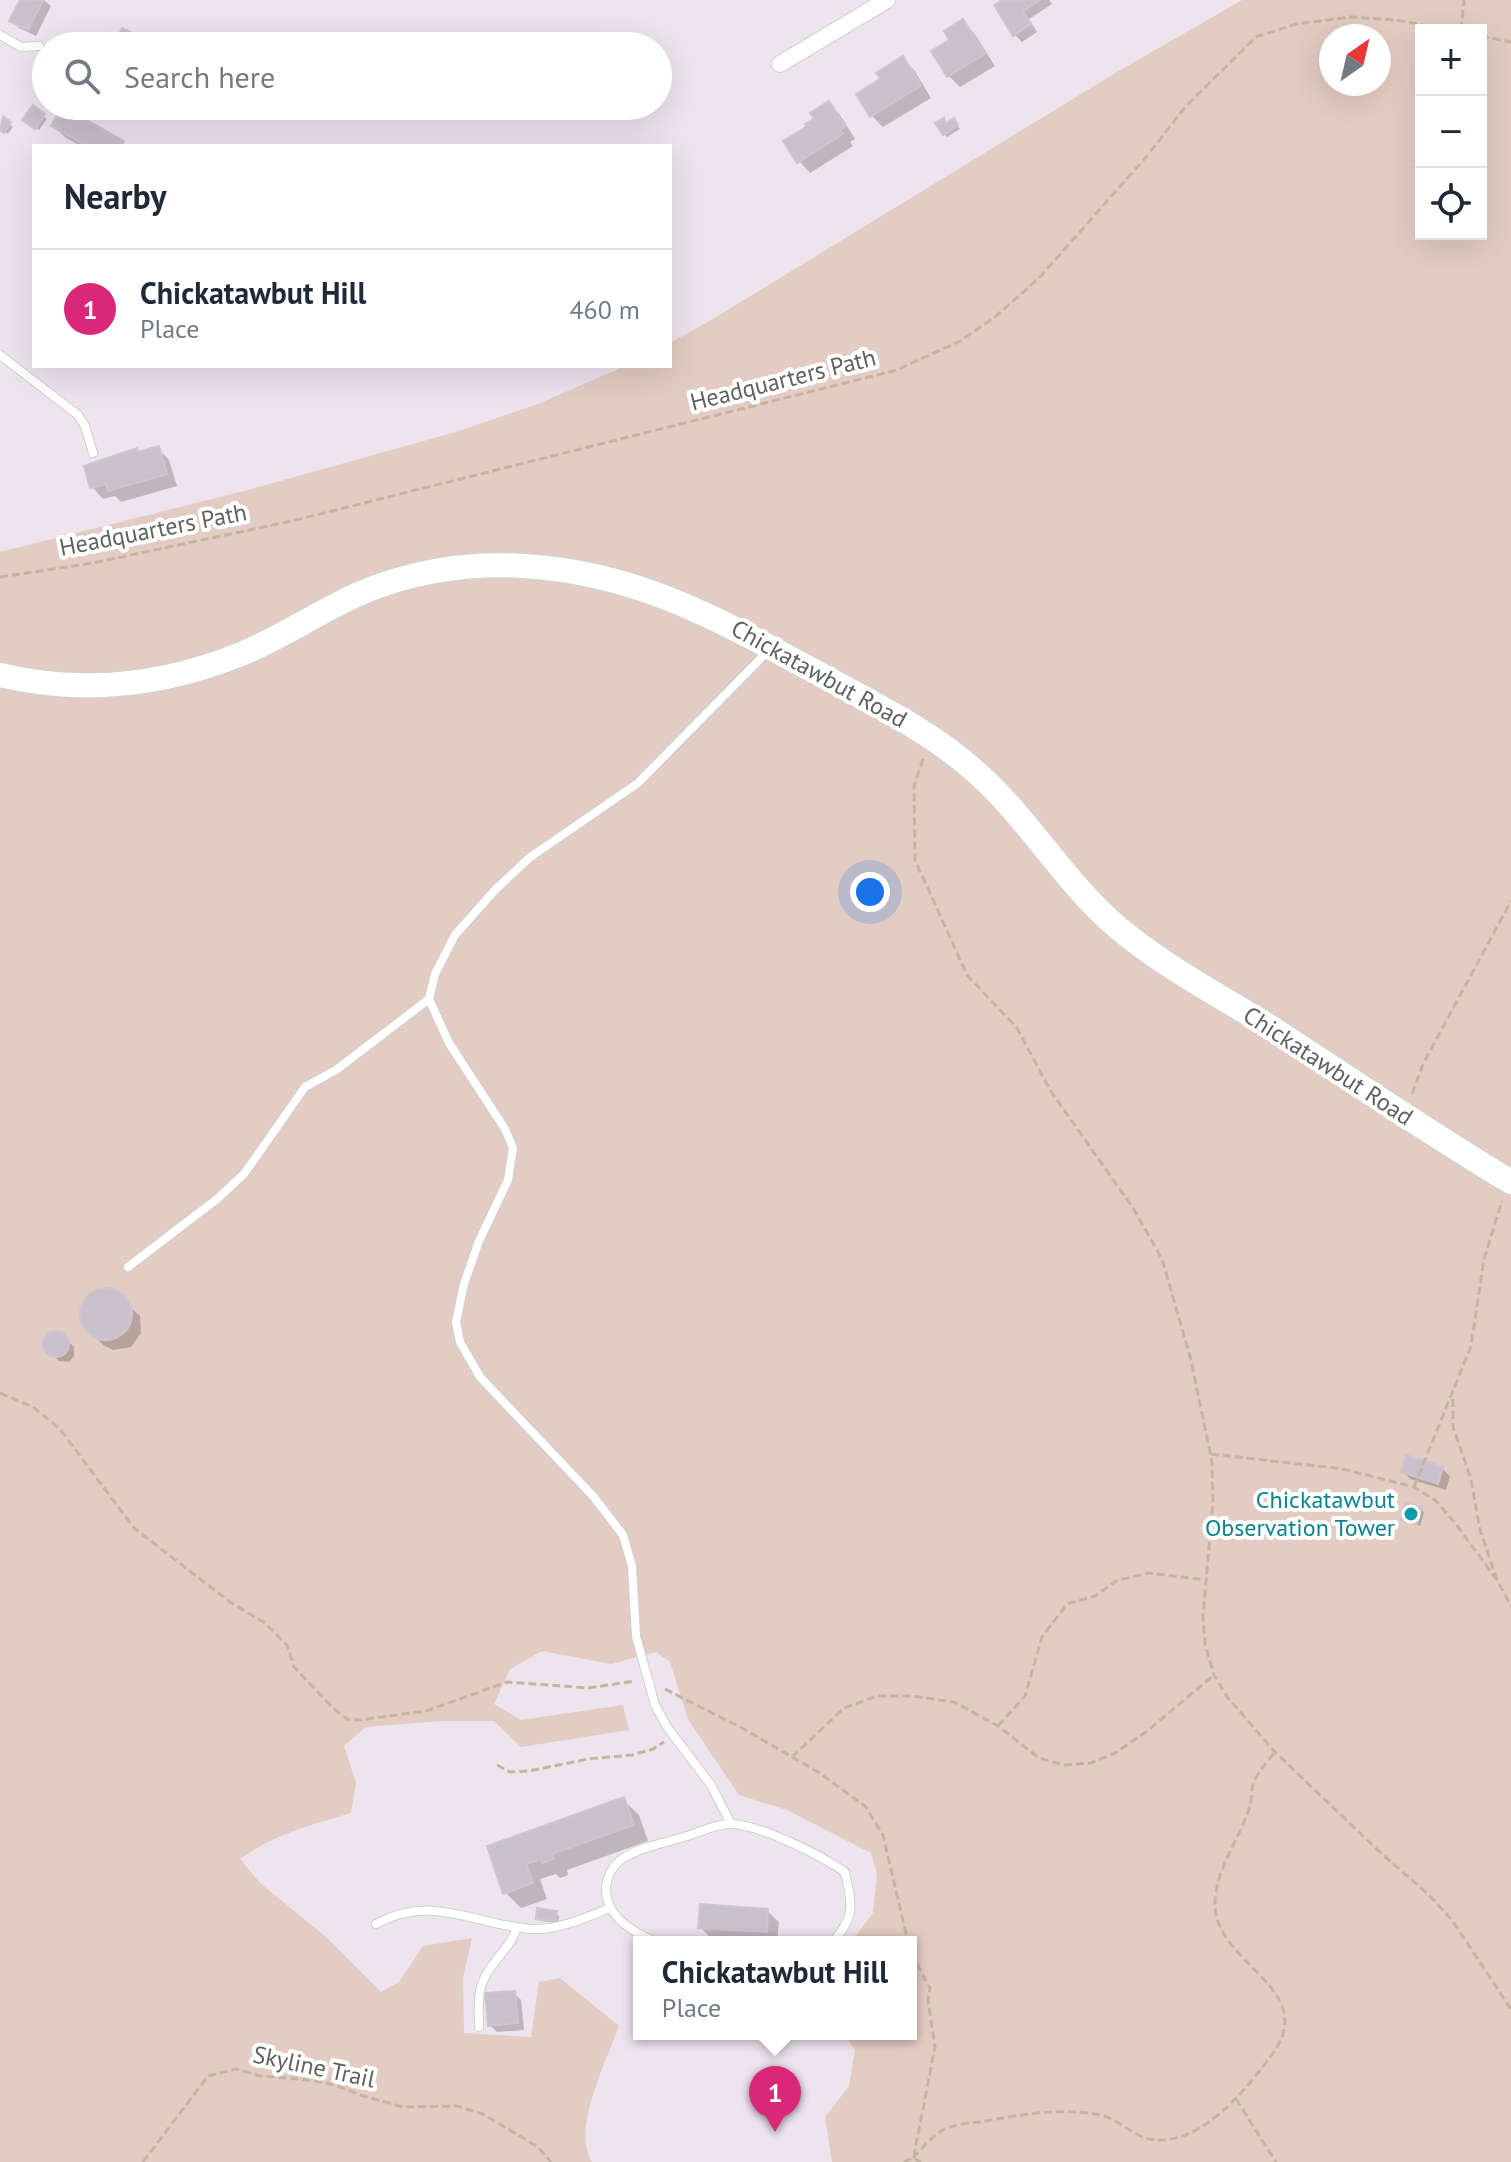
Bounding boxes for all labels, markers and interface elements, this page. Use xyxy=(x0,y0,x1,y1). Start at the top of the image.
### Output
north arrow xyxy=(1319,24,1391,96)
map controls xyxy=(1415,24,1487,240)
button: + xyxy=(1415,24,1487,96)
search box xyxy=(32,32,672,120)
icon: search xyxy=(60,54,104,98)
text: Search here xyxy=(124,57,275,96)
button: − xyxy=(1415,96,1487,168)
button: locate xyxy=(1415,168,1487,240)
text: Nearby xyxy=(64,174,166,218)
text: Chickatawbut Hill xyxy=(140,273,366,312)
text: 1 xyxy=(83,293,97,326)
text: 460 m xyxy=(569,293,640,326)
text: Place xyxy=(140,312,199,345)
street label: Headquarters Path xyxy=(687,341,879,418)
street label: Headquarters Path xyxy=(57,496,249,563)
street label: Chickatawbut Road xyxy=(726,612,913,735)
your location xyxy=(850,872,890,912)
street label: Chickatawbut Road xyxy=(1237,999,1419,1132)
place label: Chickatawbut Observation Tower xyxy=(1205,1484,1395,1543)
marker: Chickatawbut Observation Tower xyxy=(1402,1505,1420,1523)
popup xyxy=(633,1936,917,2040)
text: Chickatawbut Hill xyxy=(662,1952,888,1991)
text: Place xyxy=(662,1991,721,2024)
street label: Skyline Trail xyxy=(250,2038,378,2095)
pin: 1 xyxy=(749,2066,801,2132)

